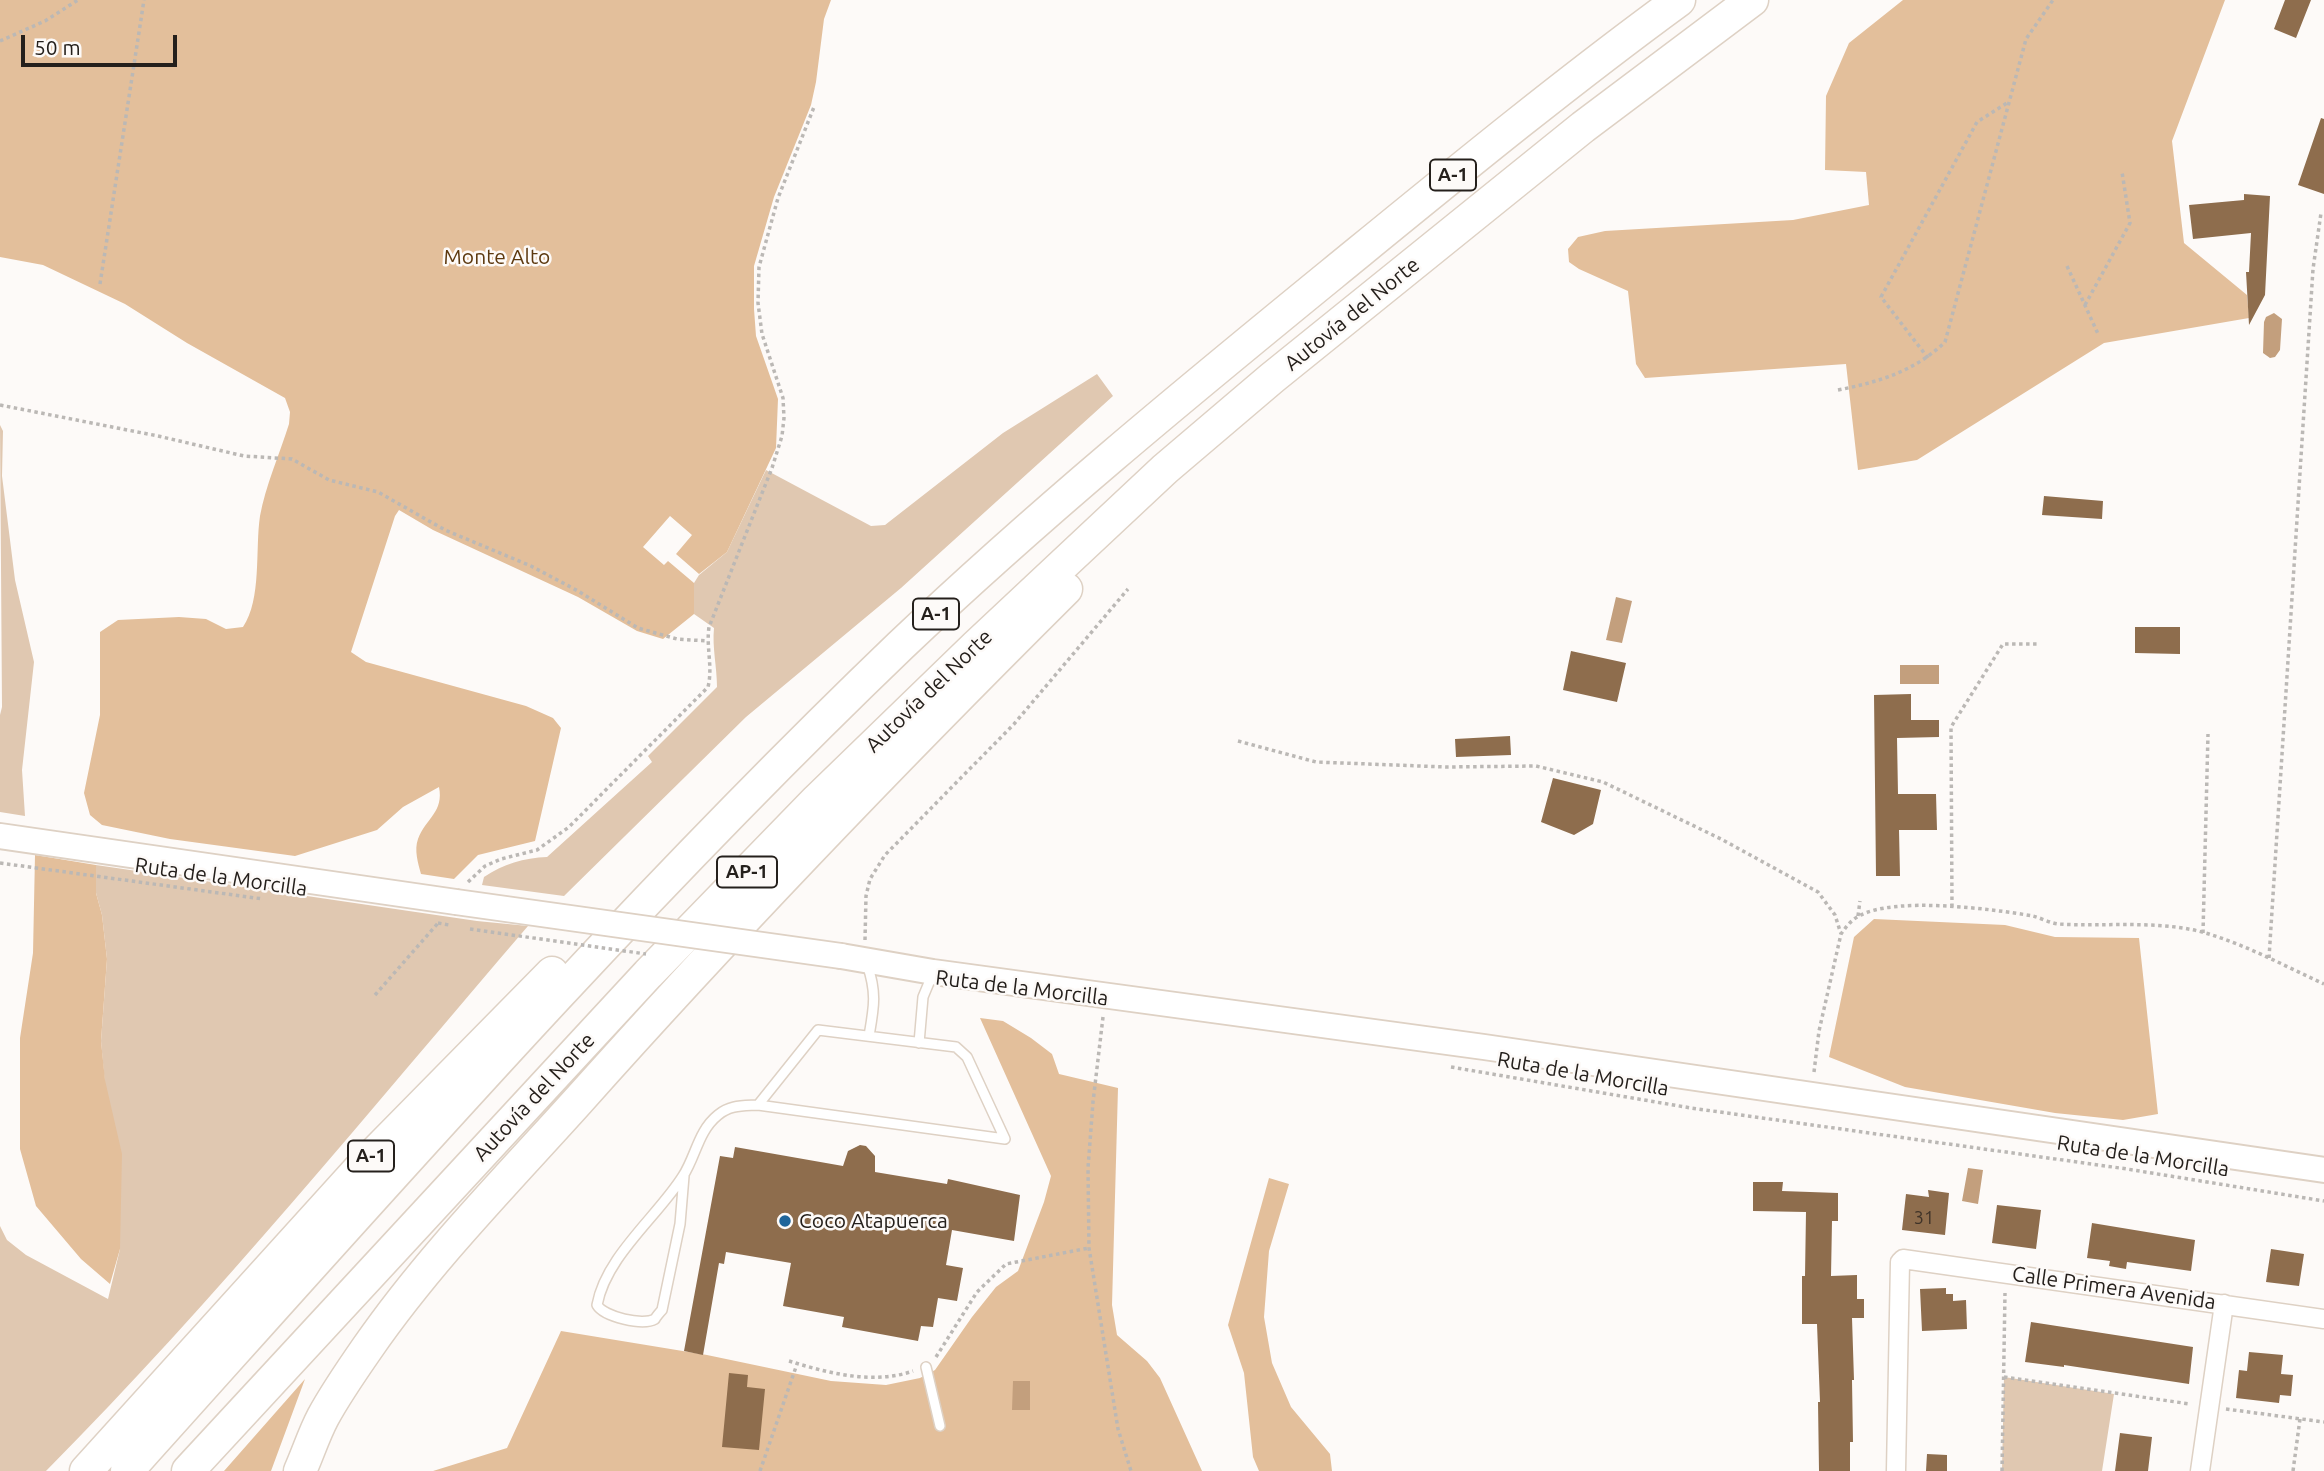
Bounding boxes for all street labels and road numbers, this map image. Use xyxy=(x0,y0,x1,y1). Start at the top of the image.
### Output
road number: A-1 xyxy=(1430,160,1476,190)
street label: Autovía del Norte xyxy=(1279,252,1425,376)
road number: A-1 xyxy=(913,598,959,629)
street label: Autovía del Norte xyxy=(860,624,998,758)
street label: Ruta de la Morcilla xyxy=(133,852,309,902)
road number: AP-1 xyxy=(717,856,777,888)
street label: Ruta de la Morcilla xyxy=(934,965,1110,1011)
street label: Autovía del Norte xyxy=(468,1028,600,1166)
street label: Ruta de la Morcilla xyxy=(1495,1046,1671,1102)
street label: Ruta de la Morcilla xyxy=(2055,1130,2231,1182)
road number: A-1 xyxy=(348,1140,394,1172)
street label: Calle Primera Avenida xyxy=(2011,1261,2217,1315)

